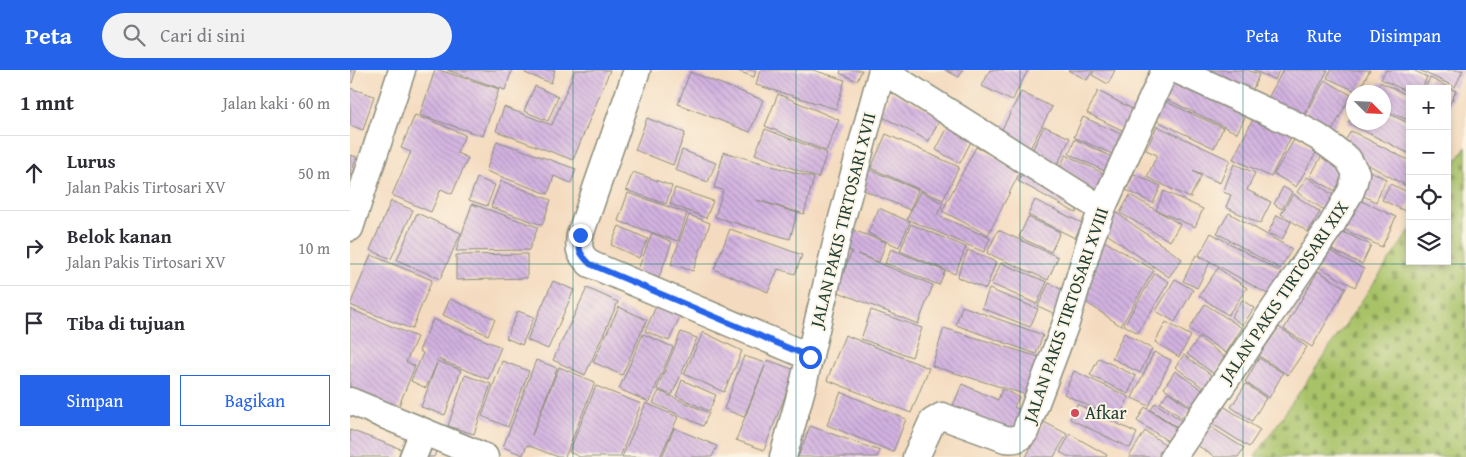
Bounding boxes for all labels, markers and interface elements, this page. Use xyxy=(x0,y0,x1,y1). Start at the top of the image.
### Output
search box xyxy=(102,13,452,58)
text: Peta xyxy=(25,18,72,53)
icon: search xyxy=(120,21,148,49)
text: Cari di sini xyxy=(160,21,245,49)
text: Peta xyxy=(1246,22,1279,49)
text: Rute xyxy=(1307,22,1342,49)
text: Disimpan xyxy=(1370,22,1441,49)
north arrow xyxy=(1346,85,1391,130)
map controls xyxy=(1406,85,1451,265)
button: + xyxy=(1406,85,1451,130)
text: 1 mnt xyxy=(20,87,74,118)
text: Jalan kaki · 60 m xyxy=(223,91,330,115)
street label: JALAN PAKIS TIRTOSARI XVII xyxy=(802,110,882,332)
button: − xyxy=(1406,130,1451,175)
text: Lurus xyxy=(67,147,116,175)
icon: ahead xyxy=(20,159,48,187)
text: 50 m xyxy=(298,161,330,185)
text: Jalan Pakis Tirtosari XV xyxy=(67,175,226,199)
button: locate xyxy=(1406,175,1451,220)
street label: JALAN PAKIS TIRTOSARI XIX xyxy=(1211,195,1355,390)
street label: JALAN PAKIS TIRTOSARI XVIII xyxy=(1015,203,1115,428)
button: layers xyxy=(1406,220,1451,265)
text: Belok kanan xyxy=(67,222,172,250)
route end xyxy=(569,224,592,247)
icon: right xyxy=(20,234,48,262)
text: 10 m xyxy=(298,236,330,260)
text: Jalan Pakis Tirtosari XV xyxy=(67,250,226,274)
icon: arrive xyxy=(20,309,48,337)
text: Tiba di tujuan xyxy=(67,309,185,337)
route start xyxy=(799,346,822,369)
button: Simpan xyxy=(20,375,170,426)
button: Bagikan xyxy=(180,375,330,426)
place label: Afkar xyxy=(1085,399,1127,426)
marker: Afkar xyxy=(1069,407,1081,419)

